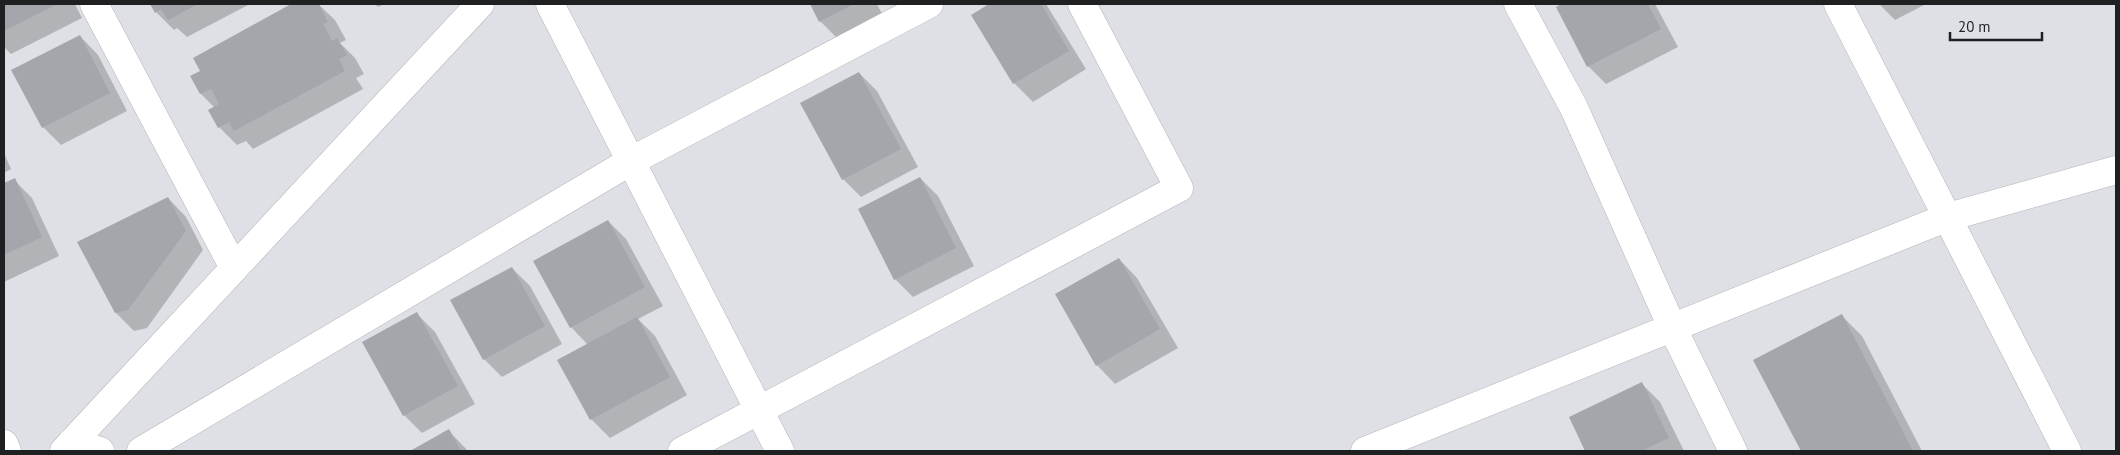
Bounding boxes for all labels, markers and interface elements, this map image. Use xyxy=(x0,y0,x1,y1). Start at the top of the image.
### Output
scale bar xyxy=(1950,10,2042,42)
text: 20 m xyxy=(1958,17,1991,36)

